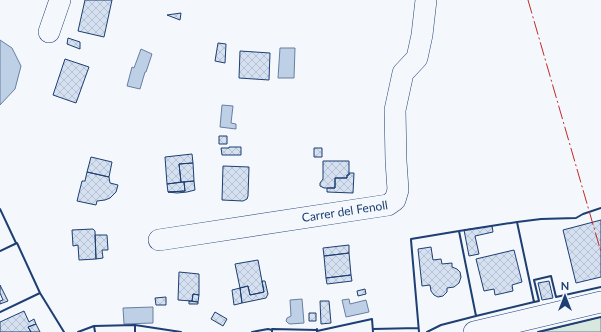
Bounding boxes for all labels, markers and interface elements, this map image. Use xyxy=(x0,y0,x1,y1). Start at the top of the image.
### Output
street label: Carrer del Fenoll xyxy=(301,197,389,225)
north arrow xyxy=(545,276,585,316)
text: N xyxy=(561,279,569,292)

